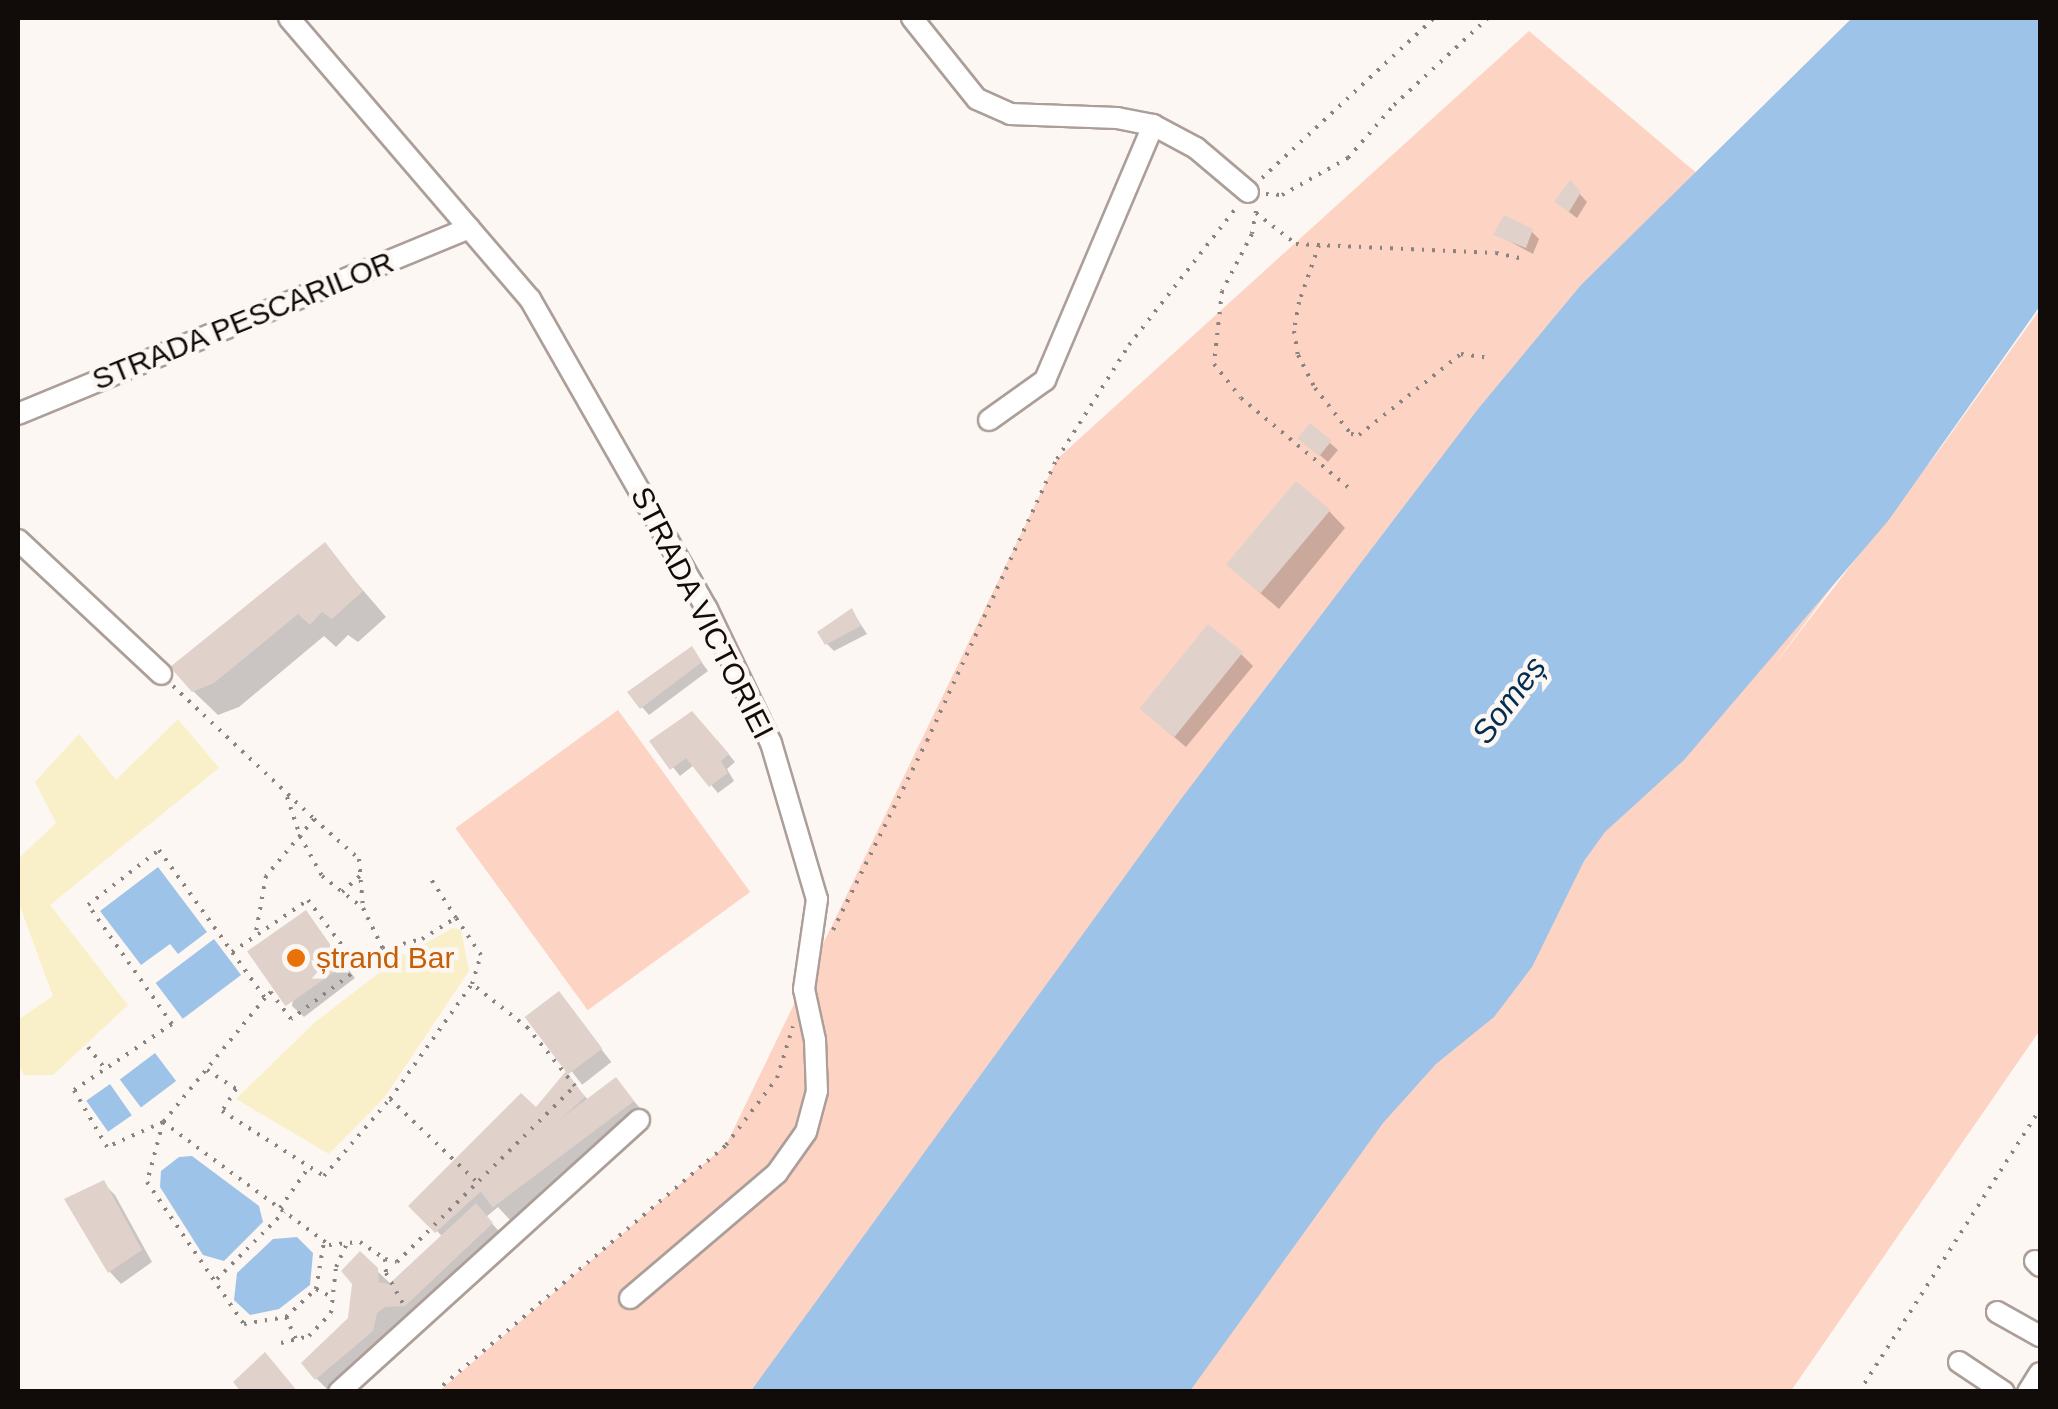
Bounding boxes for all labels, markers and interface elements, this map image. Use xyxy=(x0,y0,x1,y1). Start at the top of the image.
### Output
street label: STRADA PESCARILOR xyxy=(86,244,400,398)
street label: STRADA VICTORIEI xyxy=(623,480,781,746)
water label: Someș xyxy=(1464,649,1554,751)
place label: ștrand Bar xyxy=(316,940,454,976)
marker: ștrand Bar xyxy=(285,947,307,969)

